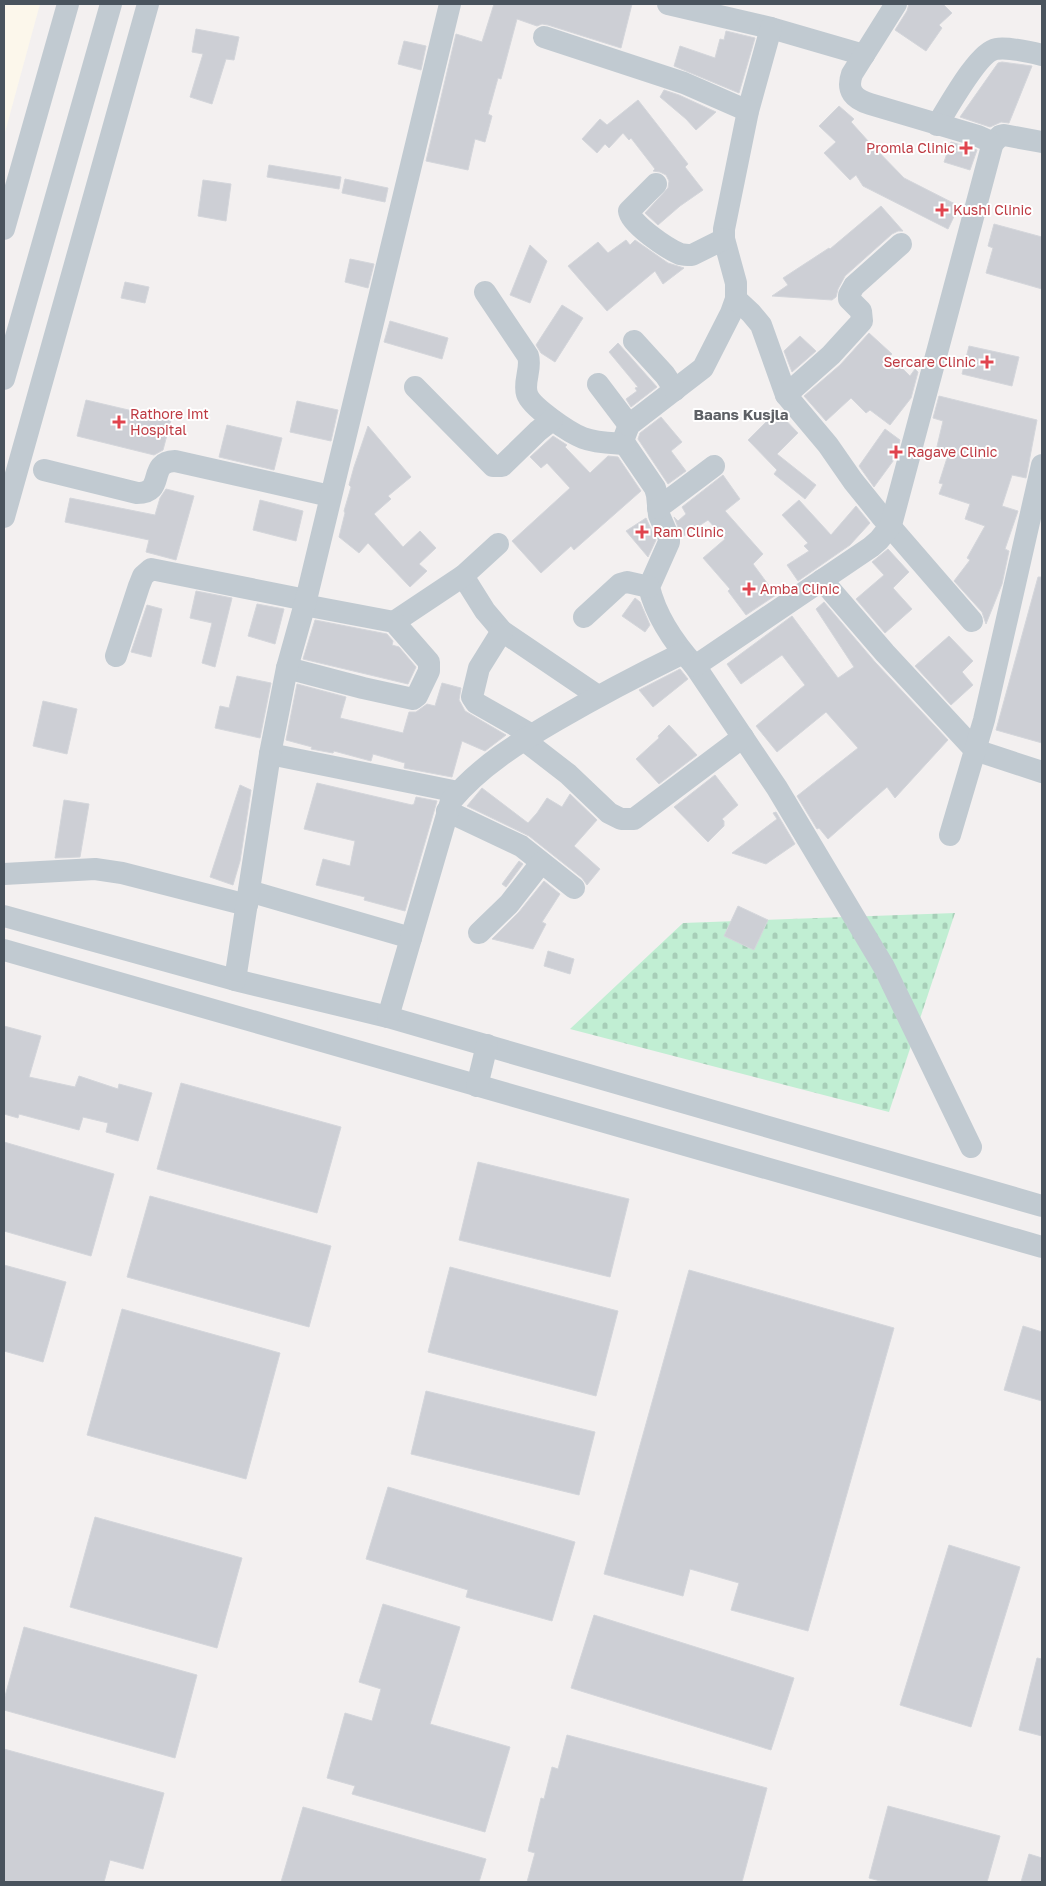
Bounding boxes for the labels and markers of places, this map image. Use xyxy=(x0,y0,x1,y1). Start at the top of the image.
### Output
place label: Promla Clinic xyxy=(866,139,955,156)
marker: Promla Clinic xyxy=(959,141,973,155)
place label: Kushi Clinic xyxy=(953,201,1032,218)
marker: Kushi Clinic xyxy=(935,203,949,217)
place label: Sercare Clinic xyxy=(883,353,976,370)
marker: Sercare Clinic xyxy=(980,355,994,369)
place label: Rathore Imt Hospital xyxy=(130,405,209,438)
marker: Rathore Imt Hospital xyxy=(112,415,126,429)
place label: Ragave Clinic xyxy=(907,443,998,460)
marker: Ragave Clinic xyxy=(889,445,903,459)
place label: Ram Clinic xyxy=(653,523,724,540)
marker: Ram Clinic xyxy=(635,525,649,539)
place label: Amba Clinic xyxy=(760,580,840,597)
marker: Amba Clinic xyxy=(742,582,756,596)

